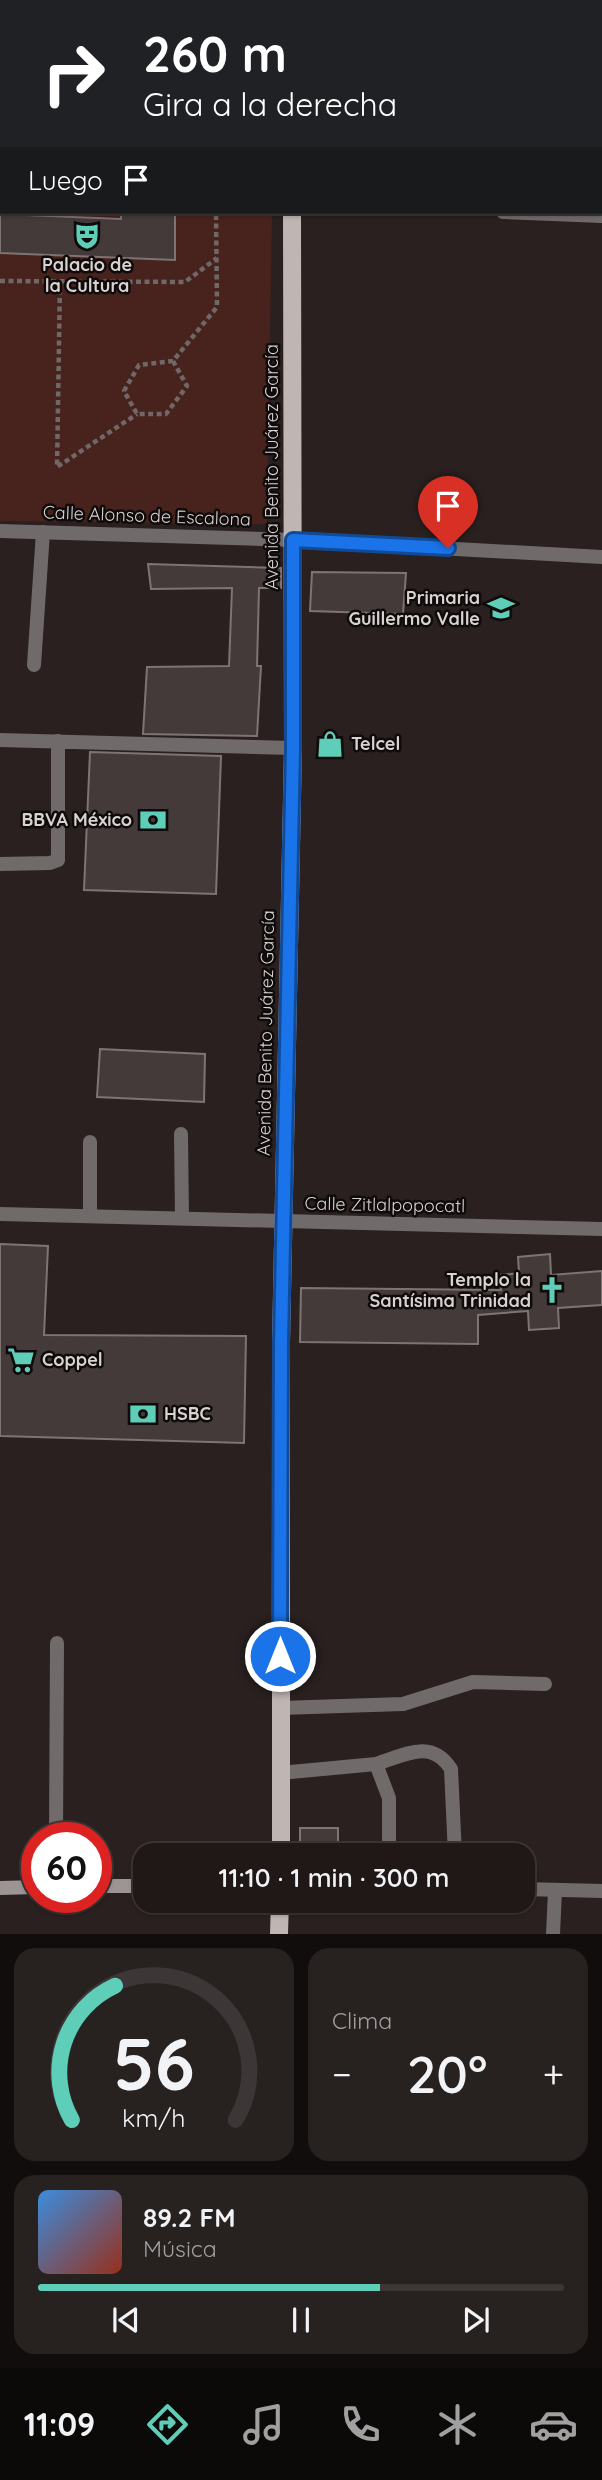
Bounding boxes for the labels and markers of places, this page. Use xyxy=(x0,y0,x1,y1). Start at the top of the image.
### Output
theatre icon: Palacio de la Cultura xyxy=(72,221,102,251)
place label: Palacio de la Cultura xyxy=(42,253,132,297)
pin xyxy=(418,476,478,548)
place label: Primaria Guillermo Valle xyxy=(348,586,480,630)
school or university icon: Primaria Guillermo Valle xyxy=(486,593,516,623)
shop icon: Telcel xyxy=(315,729,345,759)
place label: Telcel xyxy=(351,732,400,755)
bank icon: BBVA México xyxy=(138,805,168,835)
place label: BBVA México xyxy=(21,808,132,831)
place label: Templo la Santísima Trinidad xyxy=(370,1268,531,1312)
church icon: Templo la Santísima Trinidad xyxy=(537,1275,567,1305)
supermarket icon: Coppel xyxy=(6,1345,36,1375)
place label: Coppel xyxy=(42,1348,103,1371)
bank icon: HSBC xyxy=(128,1399,158,1429)
place label: HSBC xyxy=(164,1402,211,1425)

